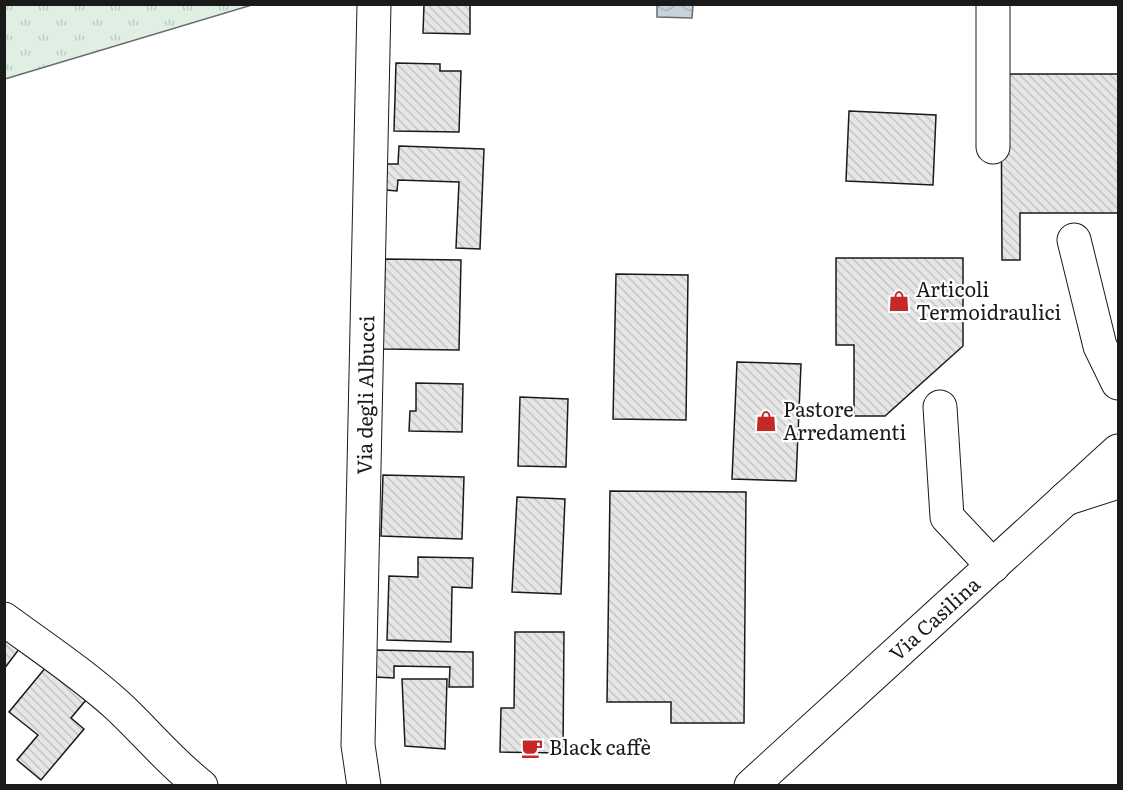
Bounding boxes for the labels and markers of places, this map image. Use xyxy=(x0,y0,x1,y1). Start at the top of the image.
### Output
place label: Articoli Termoidraulici xyxy=(916,273,1062,326)
shop icon: Articoli Termoidraulici xyxy=(887,289,911,313)
place label: Pastore Arredamenti xyxy=(783,393,906,446)
shop icon: Pastore Arredamenti xyxy=(754,409,778,433)
place label: Black caffè xyxy=(549,731,651,761)
cafe icon: Black caffè xyxy=(520,736,544,760)

